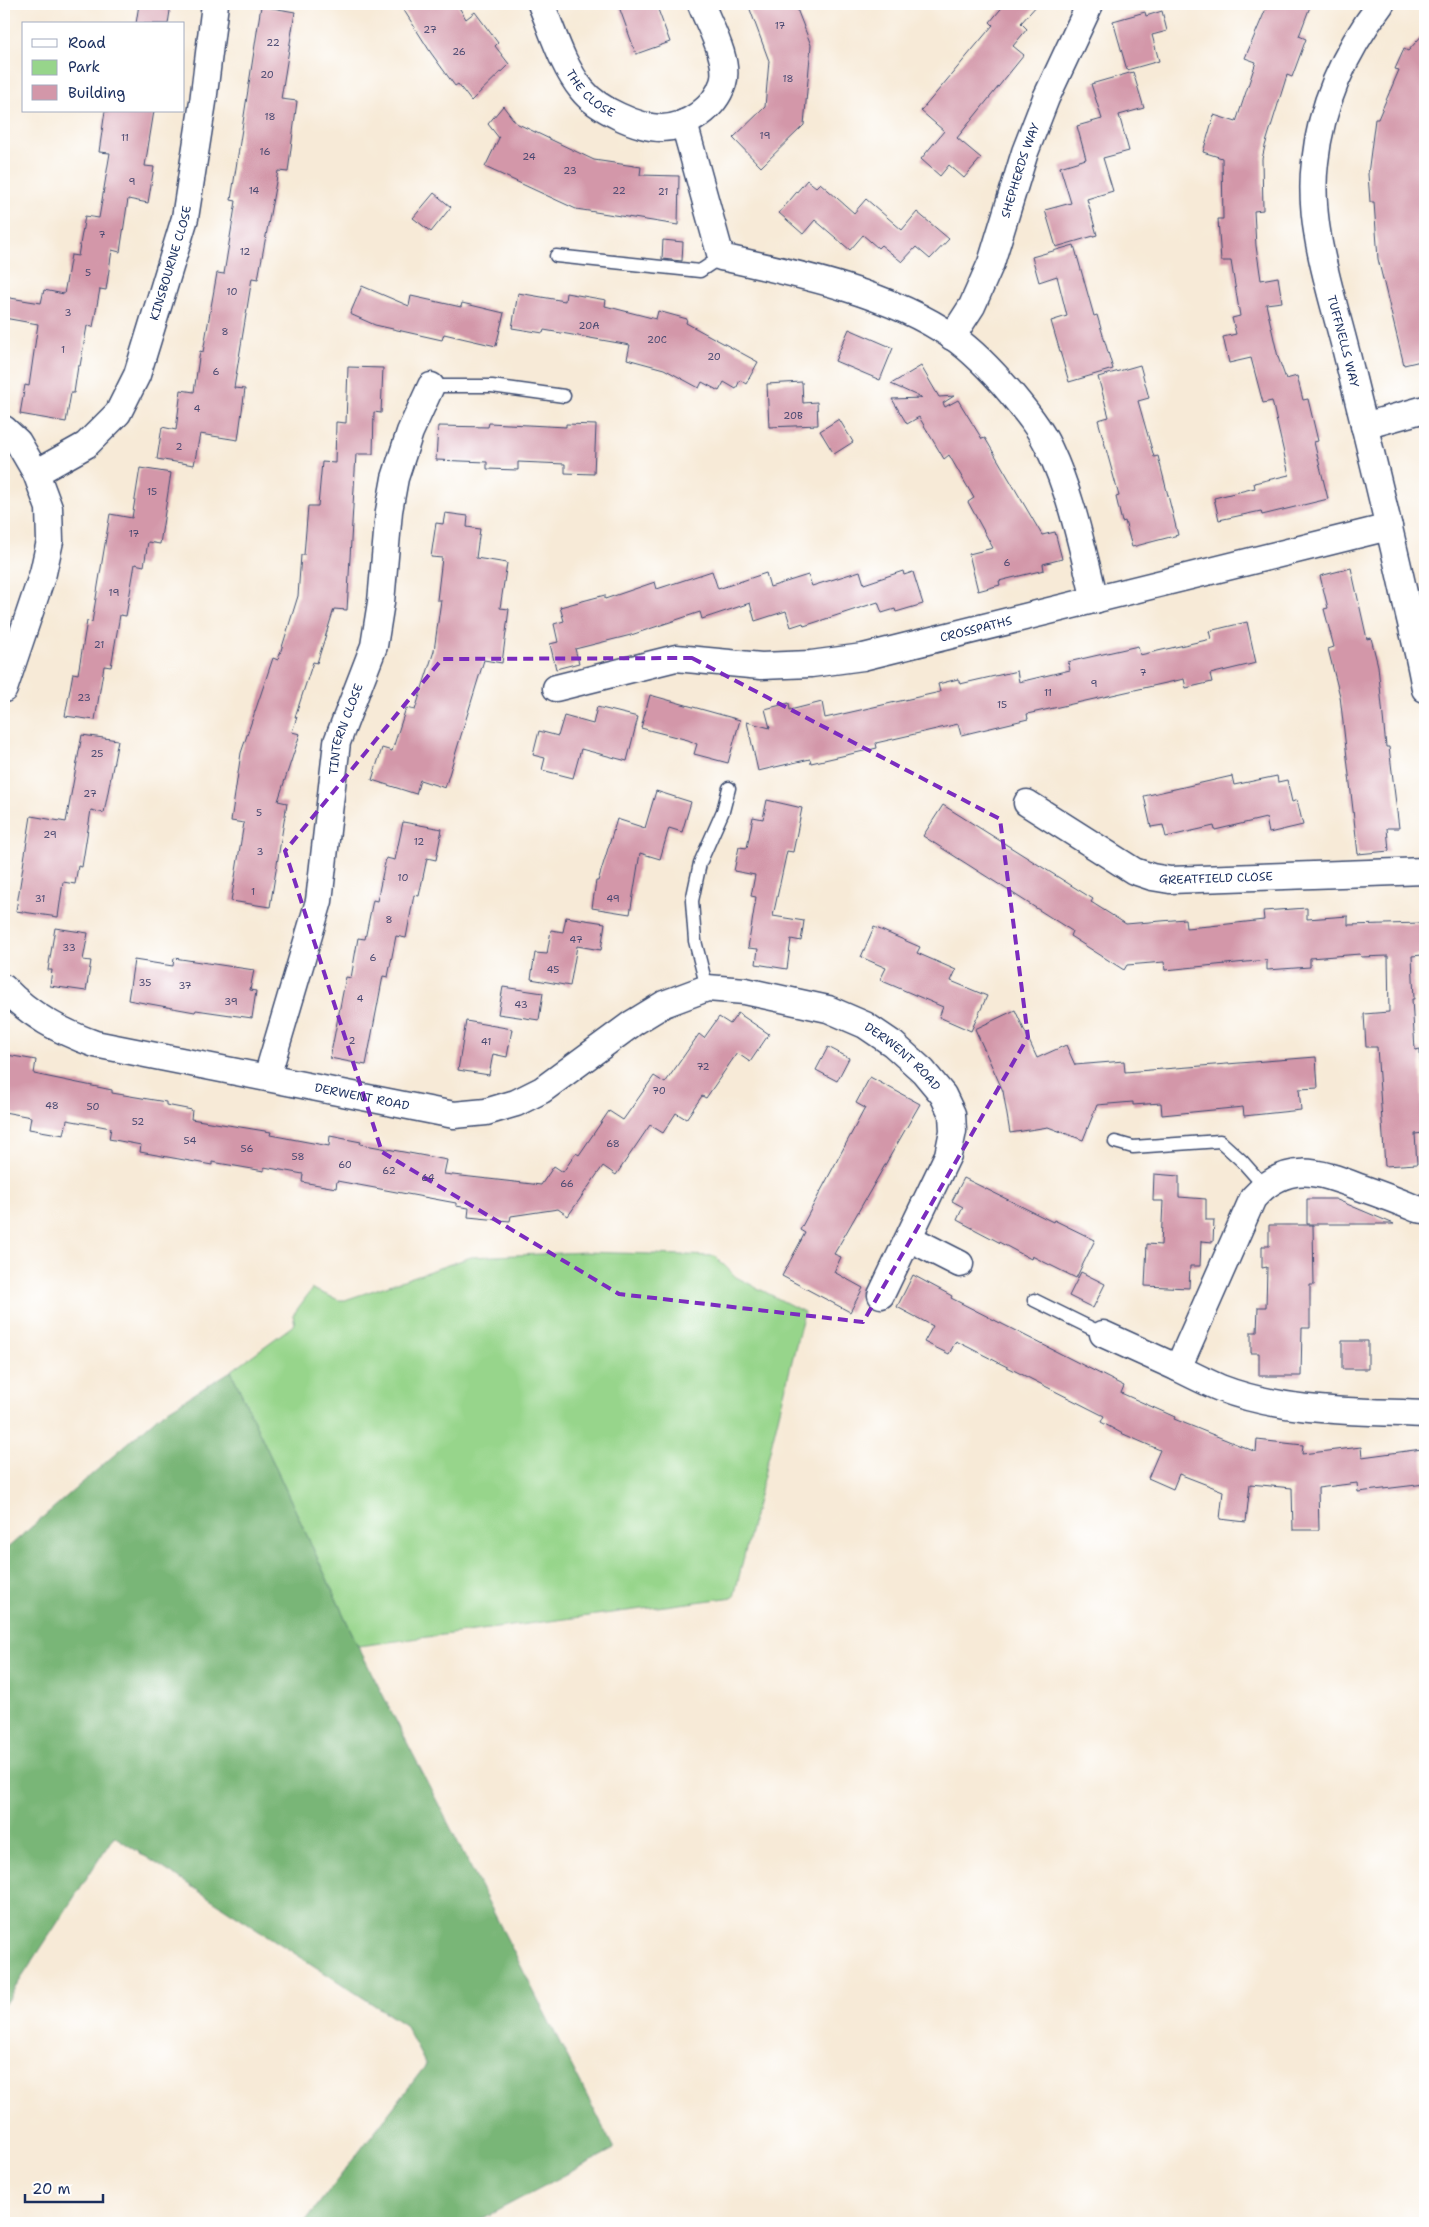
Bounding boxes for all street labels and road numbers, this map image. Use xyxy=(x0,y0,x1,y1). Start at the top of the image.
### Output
street label: THE CLOSE xyxy=(562,67,618,121)
street label: SHEPHERDS WAY xyxy=(997,120,1044,220)
street label: KINSBOURNE CLOSE xyxy=(146,205,195,323)
street label: TUFFNELLS WAY xyxy=(1323,293,1363,390)
street label: CROSSPATHS xyxy=(938,612,1014,646)
street label: TINTERN CLOSE xyxy=(325,681,367,776)
street label: GREATFIELD CLOSE xyxy=(1158,868,1273,888)
street label: DERWENT ROAD xyxy=(861,1019,944,1094)
street label: DERWENT ROAD xyxy=(313,1080,411,1114)

